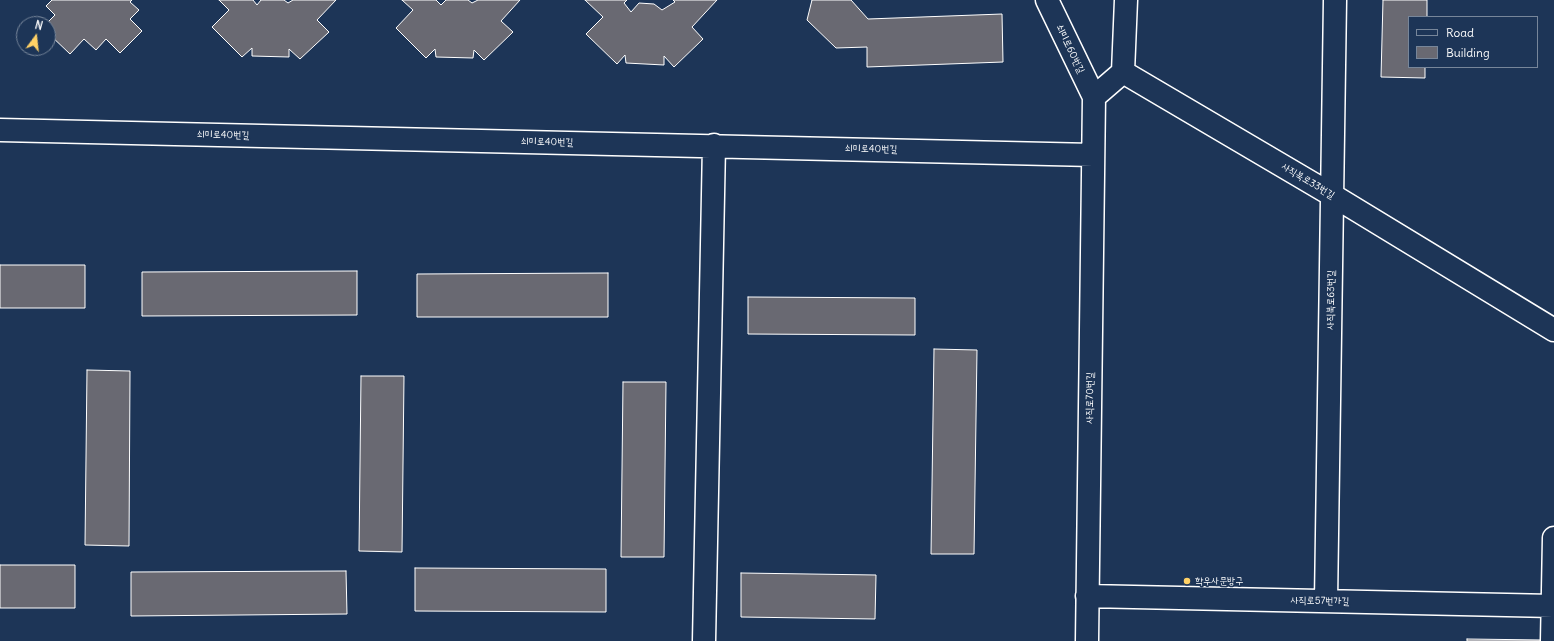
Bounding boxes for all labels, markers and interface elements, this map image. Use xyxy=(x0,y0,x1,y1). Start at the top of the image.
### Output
north arrow xyxy=(16,16,56,56)
legend xyxy=(1408,16,1538,68)
text: N xyxy=(33,18,44,33)
street label: 쇠미로60번길 xyxy=(1053,23,1087,75)
text: Road xyxy=(1446,25,1474,40)
text: Building xyxy=(1446,45,1490,60)
street label: 쇠미로40번길 xyxy=(197,129,249,141)
street label: 쇠미로40번길 xyxy=(521,136,573,148)
street label: 쇠미로40번길 xyxy=(845,143,897,155)
street label: 사직북로33번길 xyxy=(1279,160,1337,202)
street label: 사직북로63번길 xyxy=(1324,270,1338,330)
street label: 사직로70번길 xyxy=(1084,372,1096,424)
place label: 학우사문방구 xyxy=(1195,575,1243,587)
marker: 학우사문방구 xyxy=(1182,576,1192,586)
street label: 사직로57번가길 xyxy=(1290,594,1350,608)

